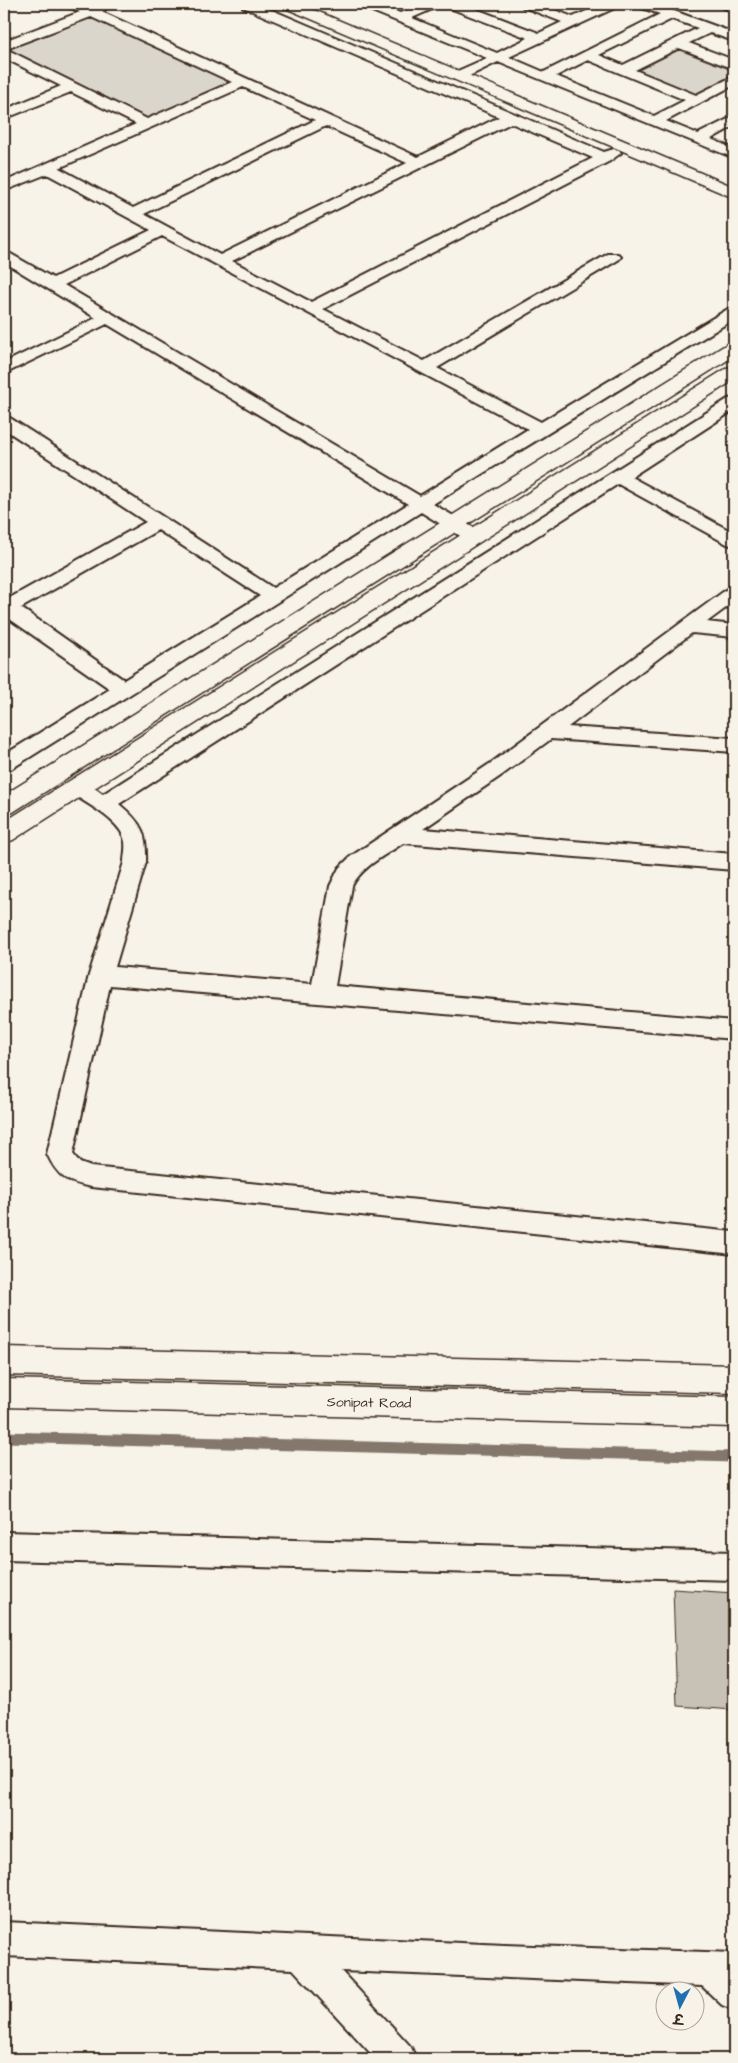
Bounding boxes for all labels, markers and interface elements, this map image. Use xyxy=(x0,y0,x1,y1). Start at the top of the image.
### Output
street label: Sonipat Road xyxy=(327,1392,411,1414)
north arrow xyxy=(656,1980,706,2030)
text: उ xyxy=(671,2007,686,2029)

